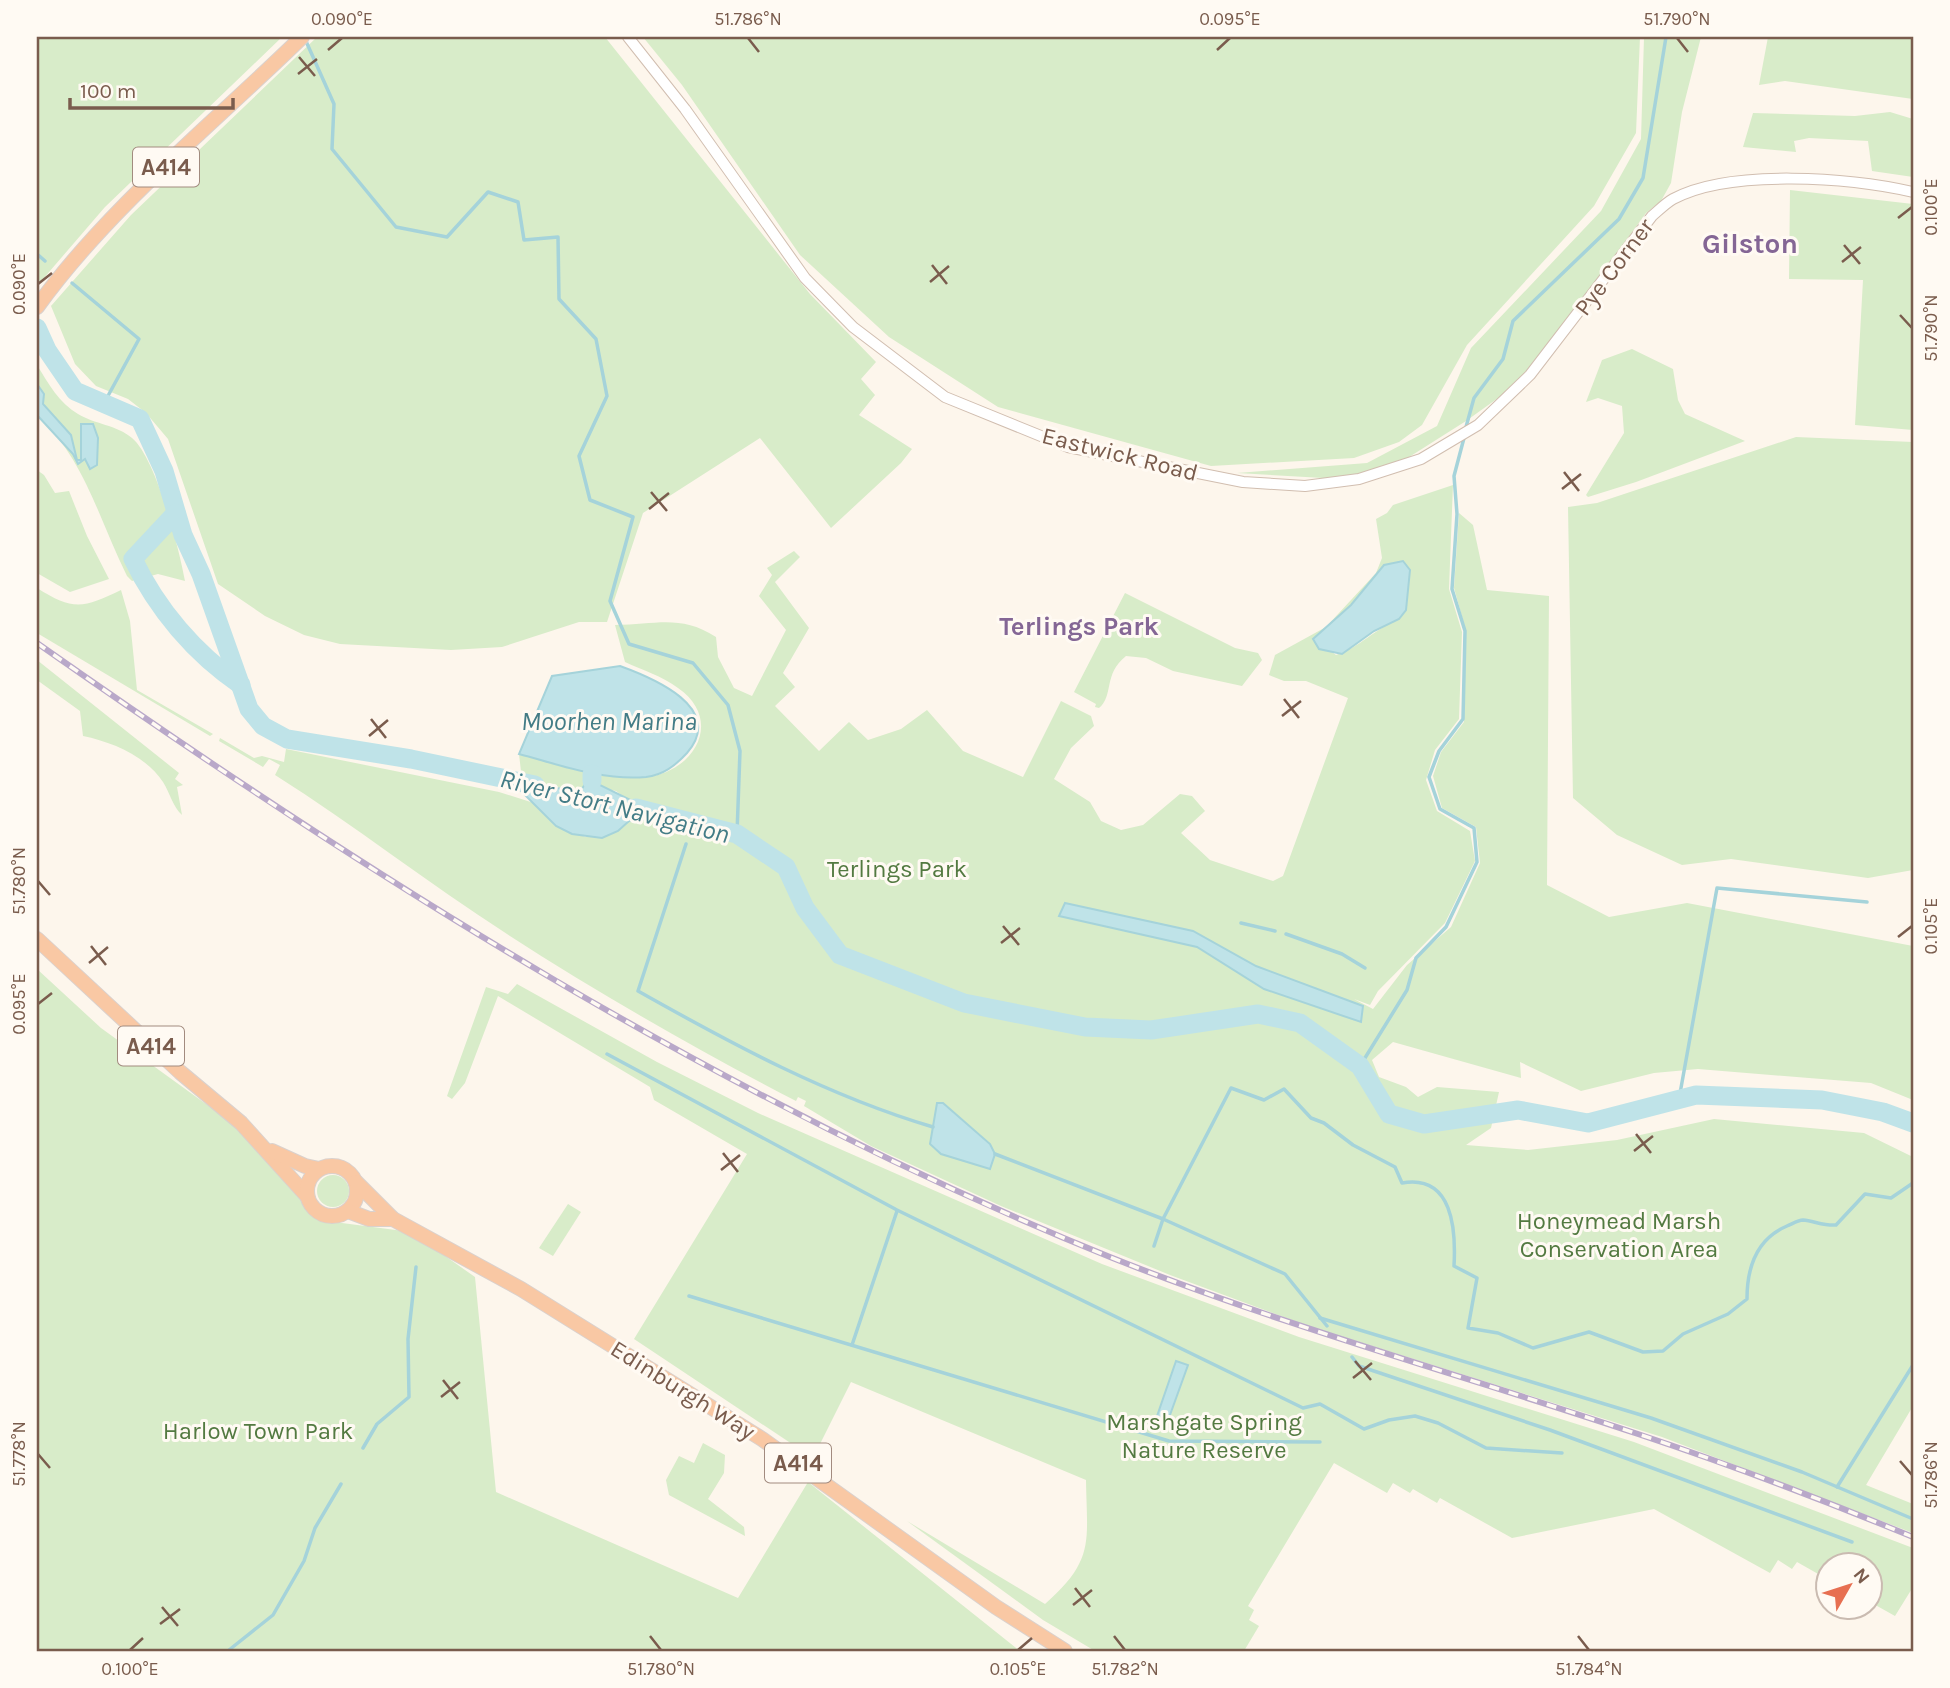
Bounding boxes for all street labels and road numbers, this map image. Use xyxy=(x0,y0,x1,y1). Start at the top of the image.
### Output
road number: A414 xyxy=(133,148,199,186)
street label: Pye Corner xyxy=(1568,213,1660,321)
street label: Eastwick Road xyxy=(1039,421,1201,487)
road number: A414 xyxy=(118,1026,184,1065)
street label: Edinburgh Way xyxy=(606,1334,760,1446)
road number: A414 xyxy=(765,1444,831,1482)

